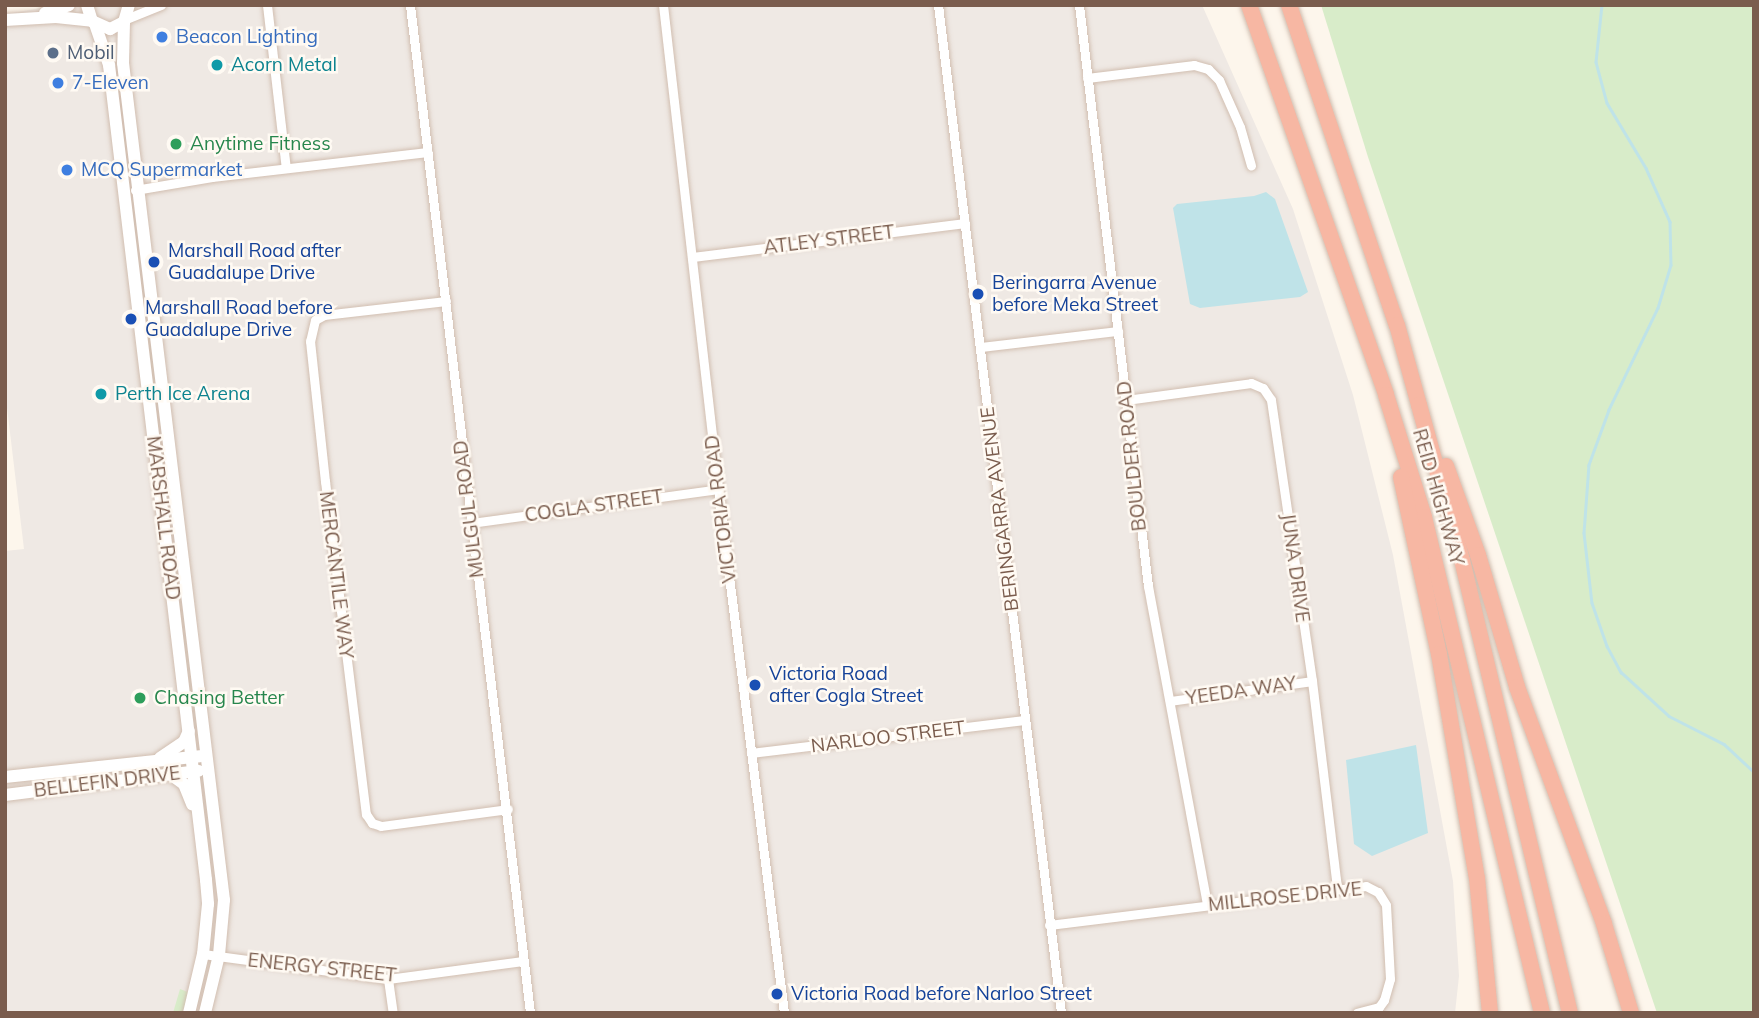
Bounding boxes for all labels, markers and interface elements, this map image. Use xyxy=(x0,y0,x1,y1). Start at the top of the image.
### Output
place label: Beacon Lighting xyxy=(176,26,318,48)
marker: Beacon Lighting xyxy=(154,29,170,45)
place label: Mobil xyxy=(67,42,115,64)
marker: Mobil xyxy=(45,45,61,61)
place label: Acorn Metal xyxy=(231,54,337,76)
marker: Acorn Metal xyxy=(209,57,225,73)
place label: 7-Eleven xyxy=(72,72,149,94)
marker: 7-Eleven xyxy=(50,75,66,91)
place label: Anytime Fitness xyxy=(190,133,331,155)
marker: Anytime Fitness xyxy=(168,136,184,152)
place label: MCQ Supermarket xyxy=(81,159,242,181)
marker: MCQ Supermarket xyxy=(59,162,75,178)
street label: ATLEY STREET xyxy=(762,221,896,259)
place label: Marshall Road after Guadalupe Drive xyxy=(168,240,341,284)
marker: Marshall Road after Guadalupe Drive xyxy=(146,254,162,270)
place label: Beringarra Avenue before Meka Street xyxy=(992,272,1158,316)
marker: Beringarra Avenue before Meka Street xyxy=(970,286,986,302)
place label: Marshall Road before Guadalupe Drive xyxy=(145,297,333,341)
marker: Marshall Road before Guadalupe Drive xyxy=(123,311,139,327)
street label: BOULDER ROAD xyxy=(1113,380,1151,532)
place label: Perth Ice Arena xyxy=(115,383,250,405)
marker: Perth Ice Arena xyxy=(93,386,109,402)
street label: BERINGARRA AVENUE xyxy=(976,405,1024,613)
street label: REID HIGHWAY xyxy=(1408,426,1468,568)
street label: VICTORIA ROAD xyxy=(701,434,741,584)
street label: MARSHALL ROAD xyxy=(142,435,184,601)
street label: MULGUL ROAD xyxy=(449,439,489,579)
street label: COGLA STREET xyxy=(523,485,665,527)
street label: MERCANTILE WAY xyxy=(314,490,358,660)
street label: JUNA DRIVE xyxy=(1276,512,1314,624)
place label: Victoria Road after Cogla Street xyxy=(769,663,923,707)
street label: YEEDA WAY xyxy=(1184,672,1298,710)
marker: Victoria Road after Cogla Street xyxy=(747,677,763,693)
place label: Chasing Better xyxy=(154,687,284,709)
marker: Chasing Better xyxy=(132,690,148,706)
street label: NARLOO STREET xyxy=(810,716,966,758)
street label: BELLEFIN DRIVE xyxy=(32,762,182,802)
street label: MILLROSE DRIVE xyxy=(1207,878,1363,916)
street label: ENERGY STREET xyxy=(246,949,398,987)
place label: Victoria Road before Narloo Street xyxy=(791,983,1092,1005)
marker: Victoria Road before Narloo Street xyxy=(769,986,785,1002)

